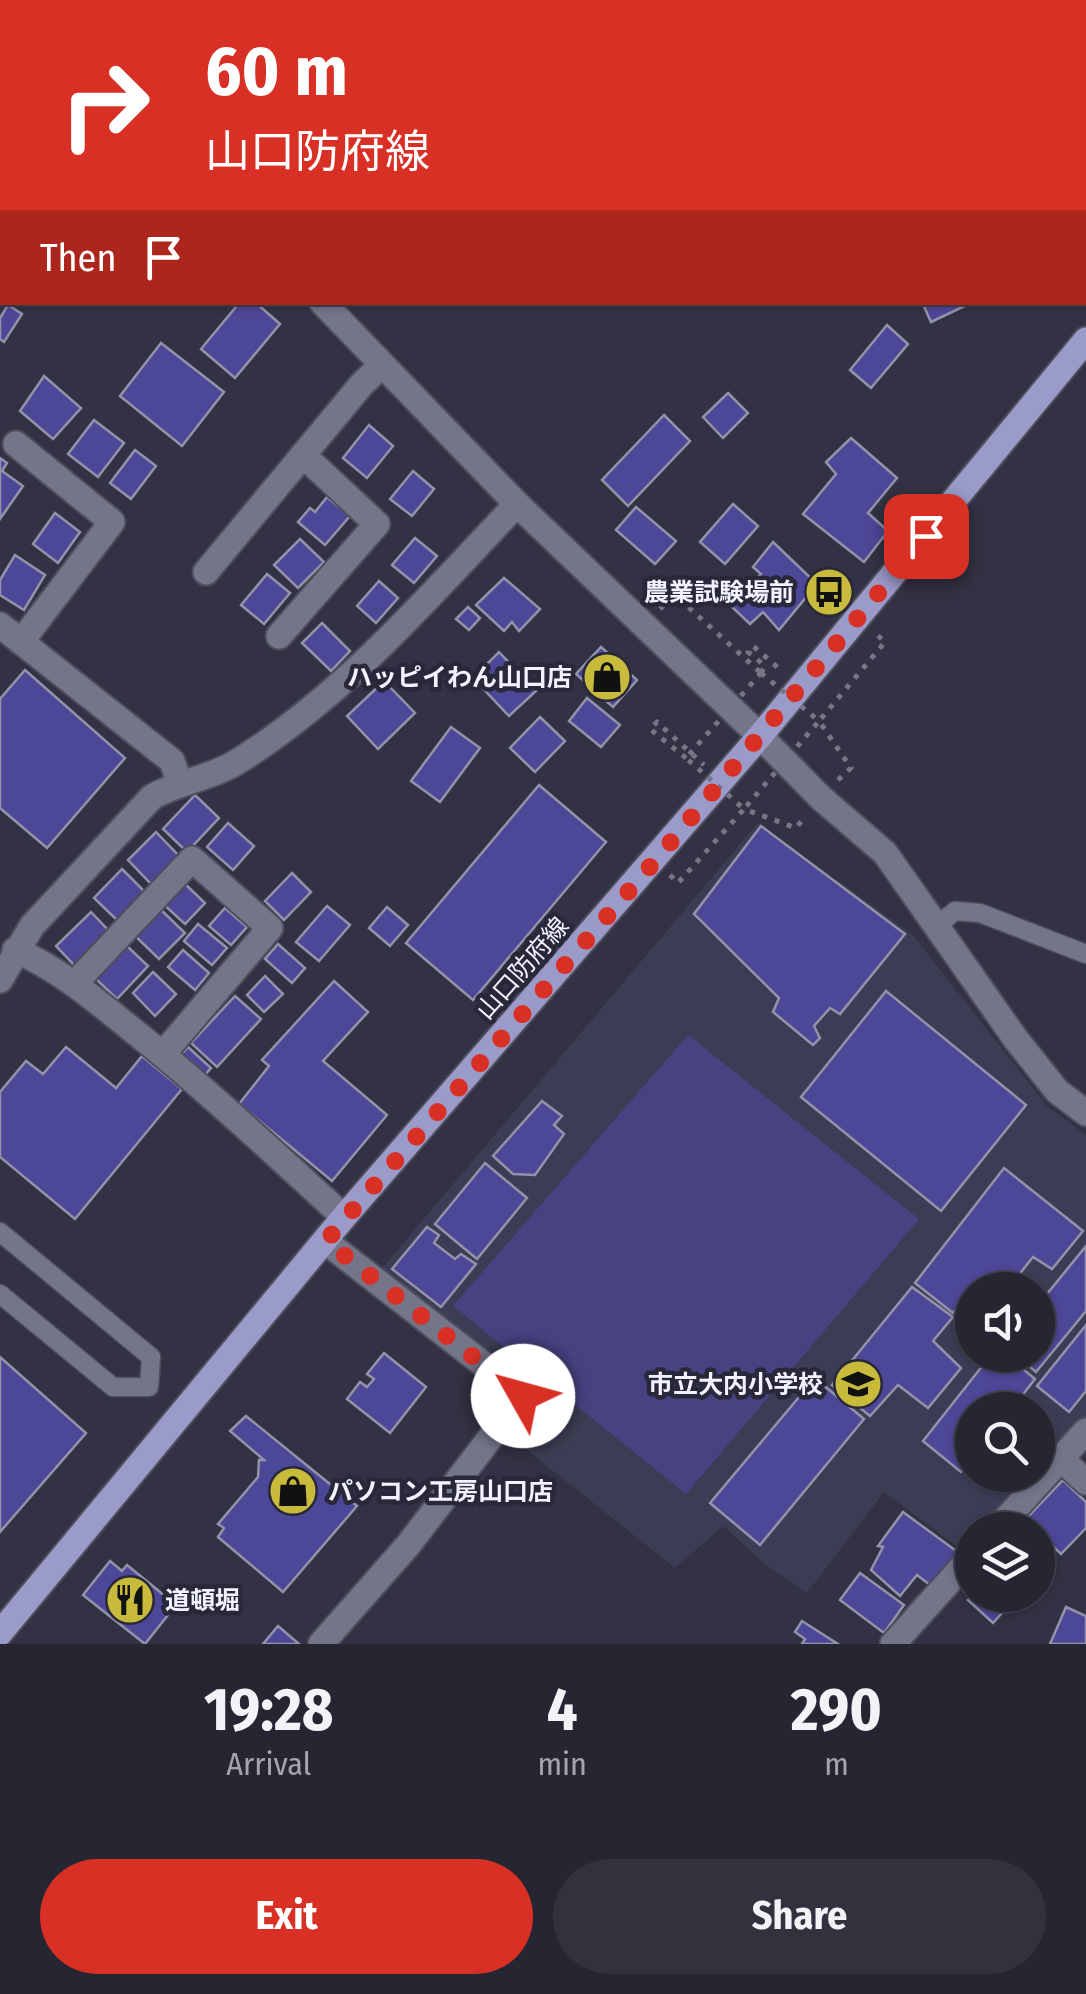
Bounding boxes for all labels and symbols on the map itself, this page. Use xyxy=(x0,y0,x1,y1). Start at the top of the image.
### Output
pin xyxy=(884,494,969,579)
bus stop icon: 農業試験場前 xyxy=(803,566,855,618)
place label: 農業試験場前 xyxy=(644,578,794,608)
shop icon: ハッピイわん山口店 xyxy=(581,651,633,703)
place label: ハッピイわん山口店 xyxy=(347,663,572,693)
street label: 山口防府線 xyxy=(470,912,575,1026)
position arrow xyxy=(471,1344,575,1448)
school or university icon: 市立大内小学校 xyxy=(832,1358,884,1410)
place label: 市立大内小学校 xyxy=(648,1370,823,1400)
shop icon: パソコン工房山口店 xyxy=(267,1465,319,1517)
place label: パソコン工房山口店 xyxy=(328,1477,553,1507)
restaurant icon: 道頓堀 xyxy=(104,1574,156,1626)
place label: 道頓堀 xyxy=(165,1586,240,1616)

